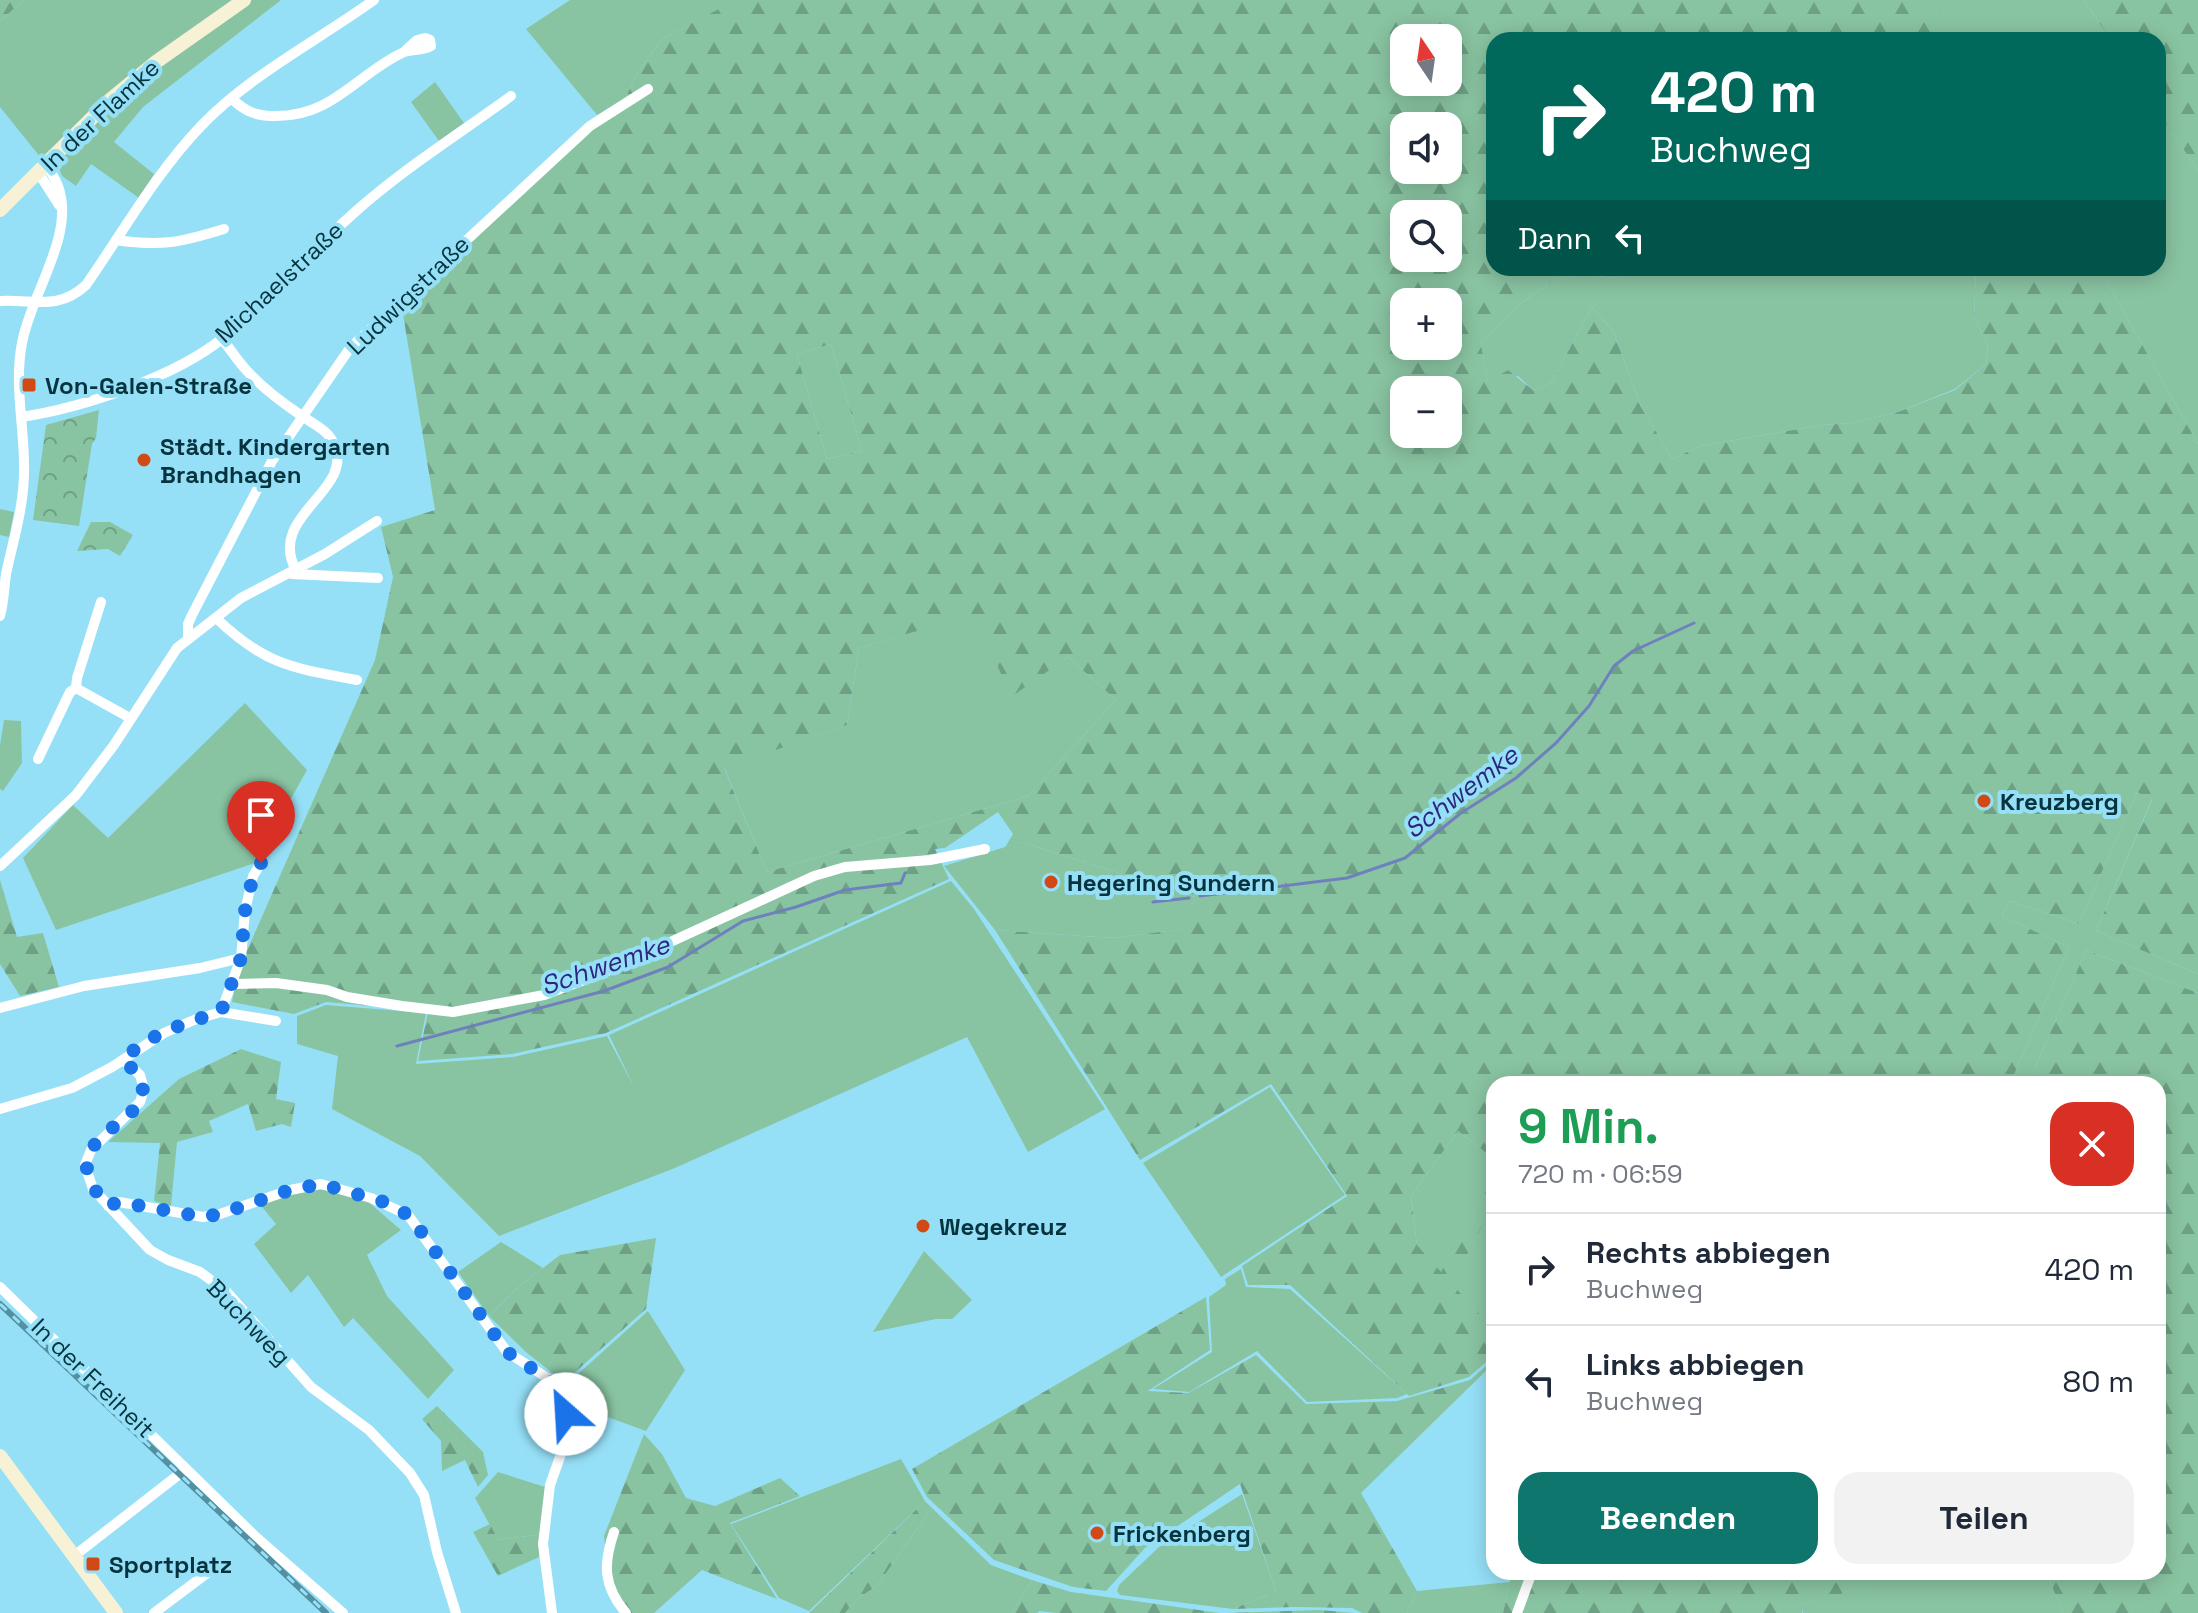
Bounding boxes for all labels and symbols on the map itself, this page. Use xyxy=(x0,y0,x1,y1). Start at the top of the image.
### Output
north arrow xyxy=(1390,24,1462,96)
street label: In der Flamke xyxy=(34,52,166,178)
street label: Michaelstraße xyxy=(208,215,350,349)
street label: Ludwigstraße xyxy=(340,229,476,361)
place label: Von-Galen-Straße xyxy=(45,370,252,401)
marker: Von-Galen-Straße xyxy=(20,376,38,394)
place label: Städt. Kindergarten Brandhagen xyxy=(160,431,390,490)
marker: Städt. Kindergarten Brandhagen xyxy=(135,451,153,469)
water label: Schwemke xyxy=(1397,737,1526,846)
pin xyxy=(227,781,295,863)
place label: Kreuzberg xyxy=(2000,786,2119,817)
marker: Kreuzberg xyxy=(1975,792,1993,810)
place label: Hegering Sundern xyxy=(1067,867,1275,898)
marker: Hegering Sundern xyxy=(1042,873,1060,891)
water label: Schwemke xyxy=(536,927,676,1003)
place label: Wegekreuz xyxy=(939,1211,1067,1242)
marker: Wegekreuz xyxy=(914,1217,932,1235)
street label: Buchweg xyxy=(200,1272,298,1372)
street label: In der Freiheit xyxy=(25,1312,161,1444)
position arrow xyxy=(524,1372,608,1456)
place label: Frickenberg xyxy=(1113,1518,1251,1549)
marker: Frickenberg xyxy=(1088,1524,1106,1542)
place label: Sportplatz xyxy=(109,1549,232,1580)
marker: Sportplatz xyxy=(84,1555,102,1573)

